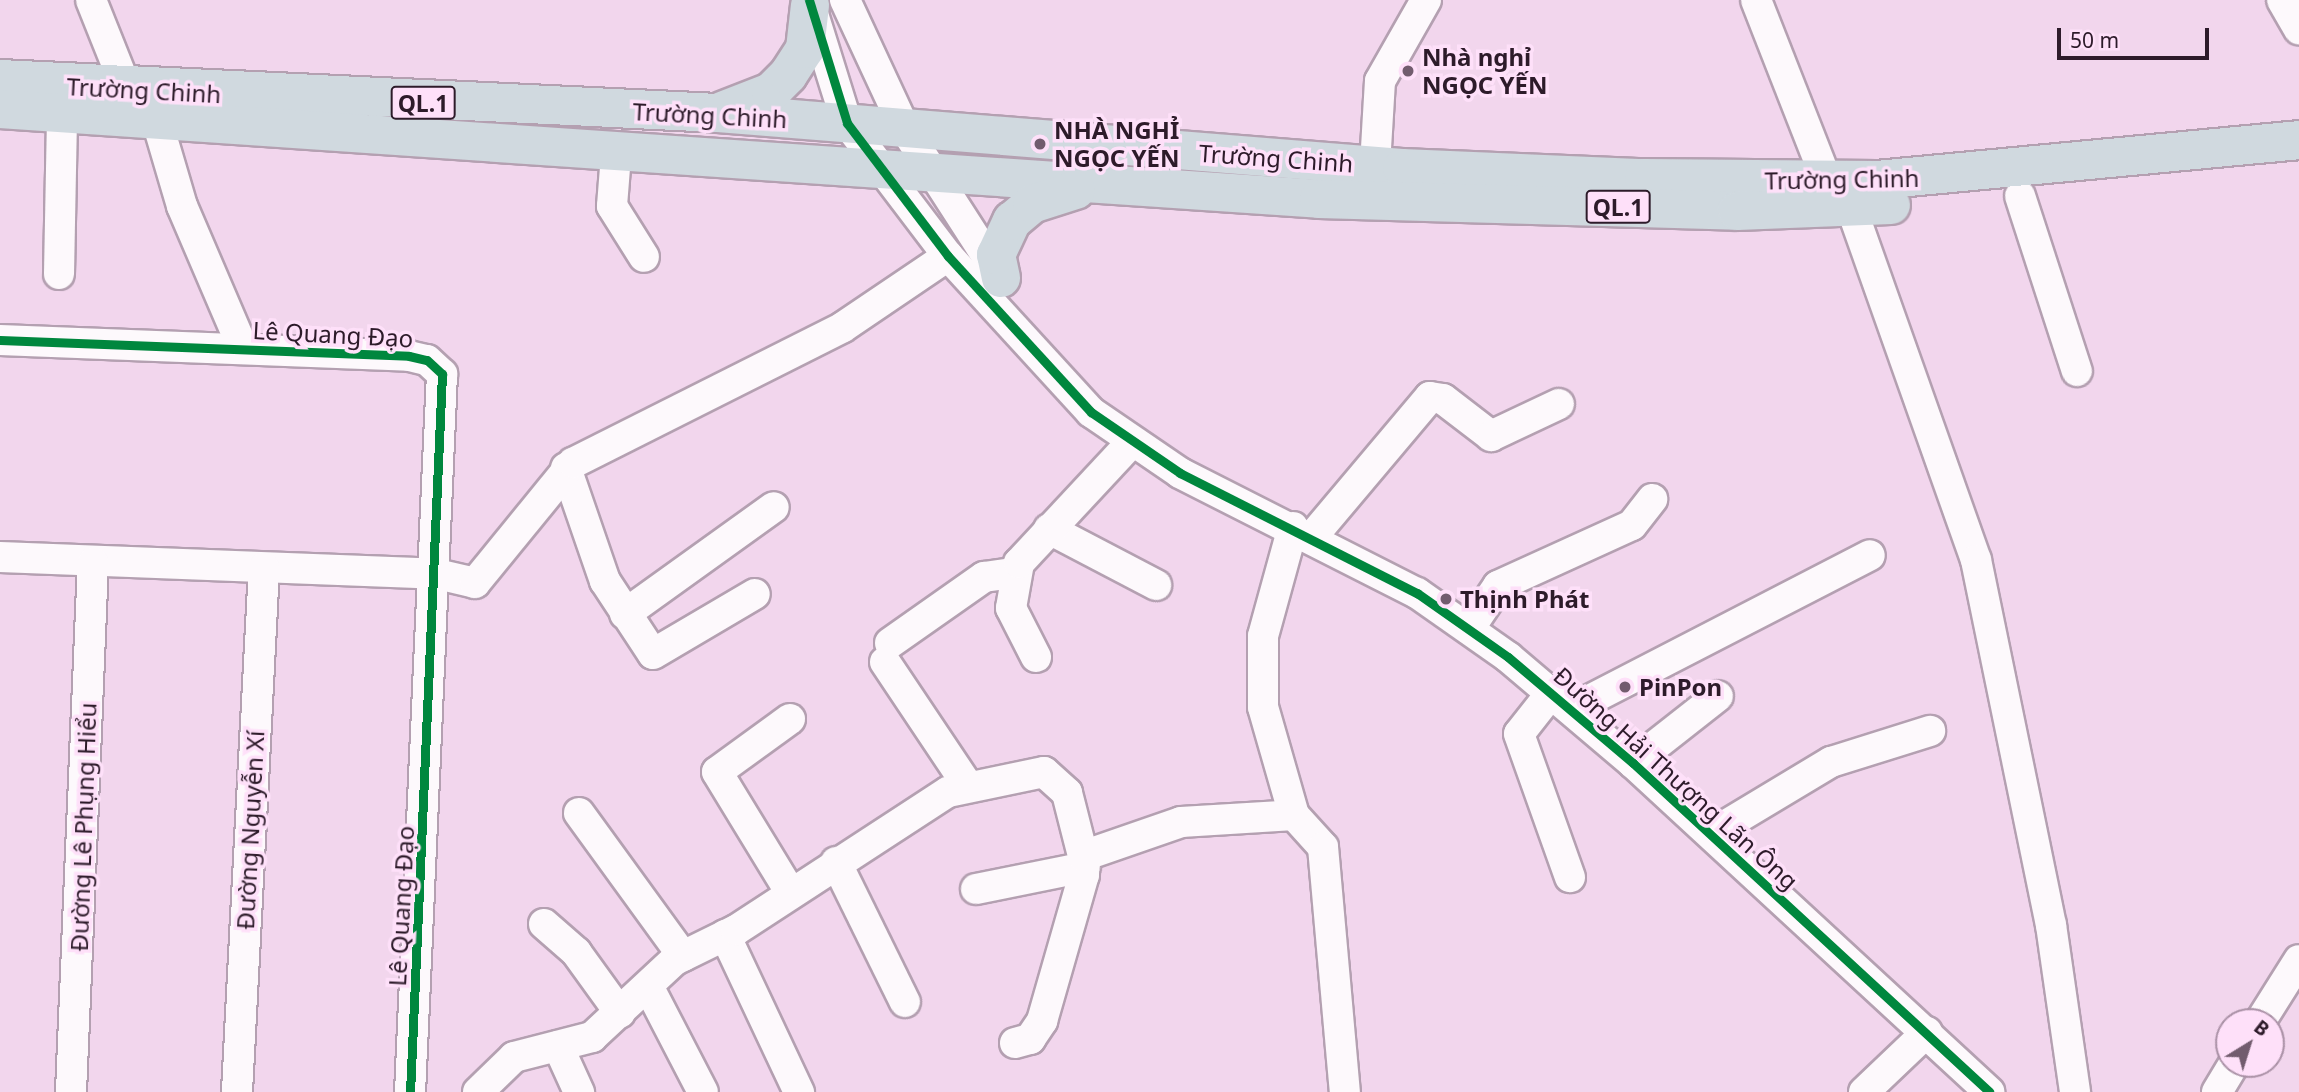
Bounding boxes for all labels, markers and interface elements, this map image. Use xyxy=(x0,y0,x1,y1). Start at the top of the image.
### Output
scale bar xyxy=(2061,14,2213,58)
text: 50 m xyxy=(2070,26,2119,54)
place label: Nhà nghỉ NGỌC YẾN xyxy=(1422,43,1547,99)
marker: Nhà nghỉ NGỌC YẾN xyxy=(1400,63,1416,79)
street label: Trường Chinh xyxy=(66,72,222,108)
road number: QL.1 xyxy=(390,83,456,122)
street label: Trường Chinh xyxy=(632,97,788,133)
place label: NHÀ NGHỈ NGỌC YẾN xyxy=(1054,116,1179,172)
marker: NHÀ NGHỈ NGỌC YẾN xyxy=(1032,136,1048,152)
street label: Trường Chinh xyxy=(1198,138,1354,178)
street label: Trường Chinh xyxy=(1764,163,1920,195)
road number: QL.1 xyxy=(1585,188,1651,227)
street label: Lê Quang Đạo xyxy=(252,315,414,353)
place label: Thịnh Phát xyxy=(1460,585,1589,613)
marker: Thịnh Phát xyxy=(1438,591,1454,607)
street label: Đường Hải Thượng Lãn Ông xyxy=(1548,661,1804,895)
place label: PinPon xyxy=(1639,673,1722,701)
marker: PinPon xyxy=(1617,679,1633,695)
street label: Đường Lê Phụng Hiểu xyxy=(64,702,102,952)
street label: Đường Nguyễn Xí xyxy=(230,730,270,930)
street label: Lê Quang Đạo xyxy=(382,825,420,987)
north arrow xyxy=(2215,1008,2285,1078)
text: B xyxy=(2249,1014,2275,1042)

